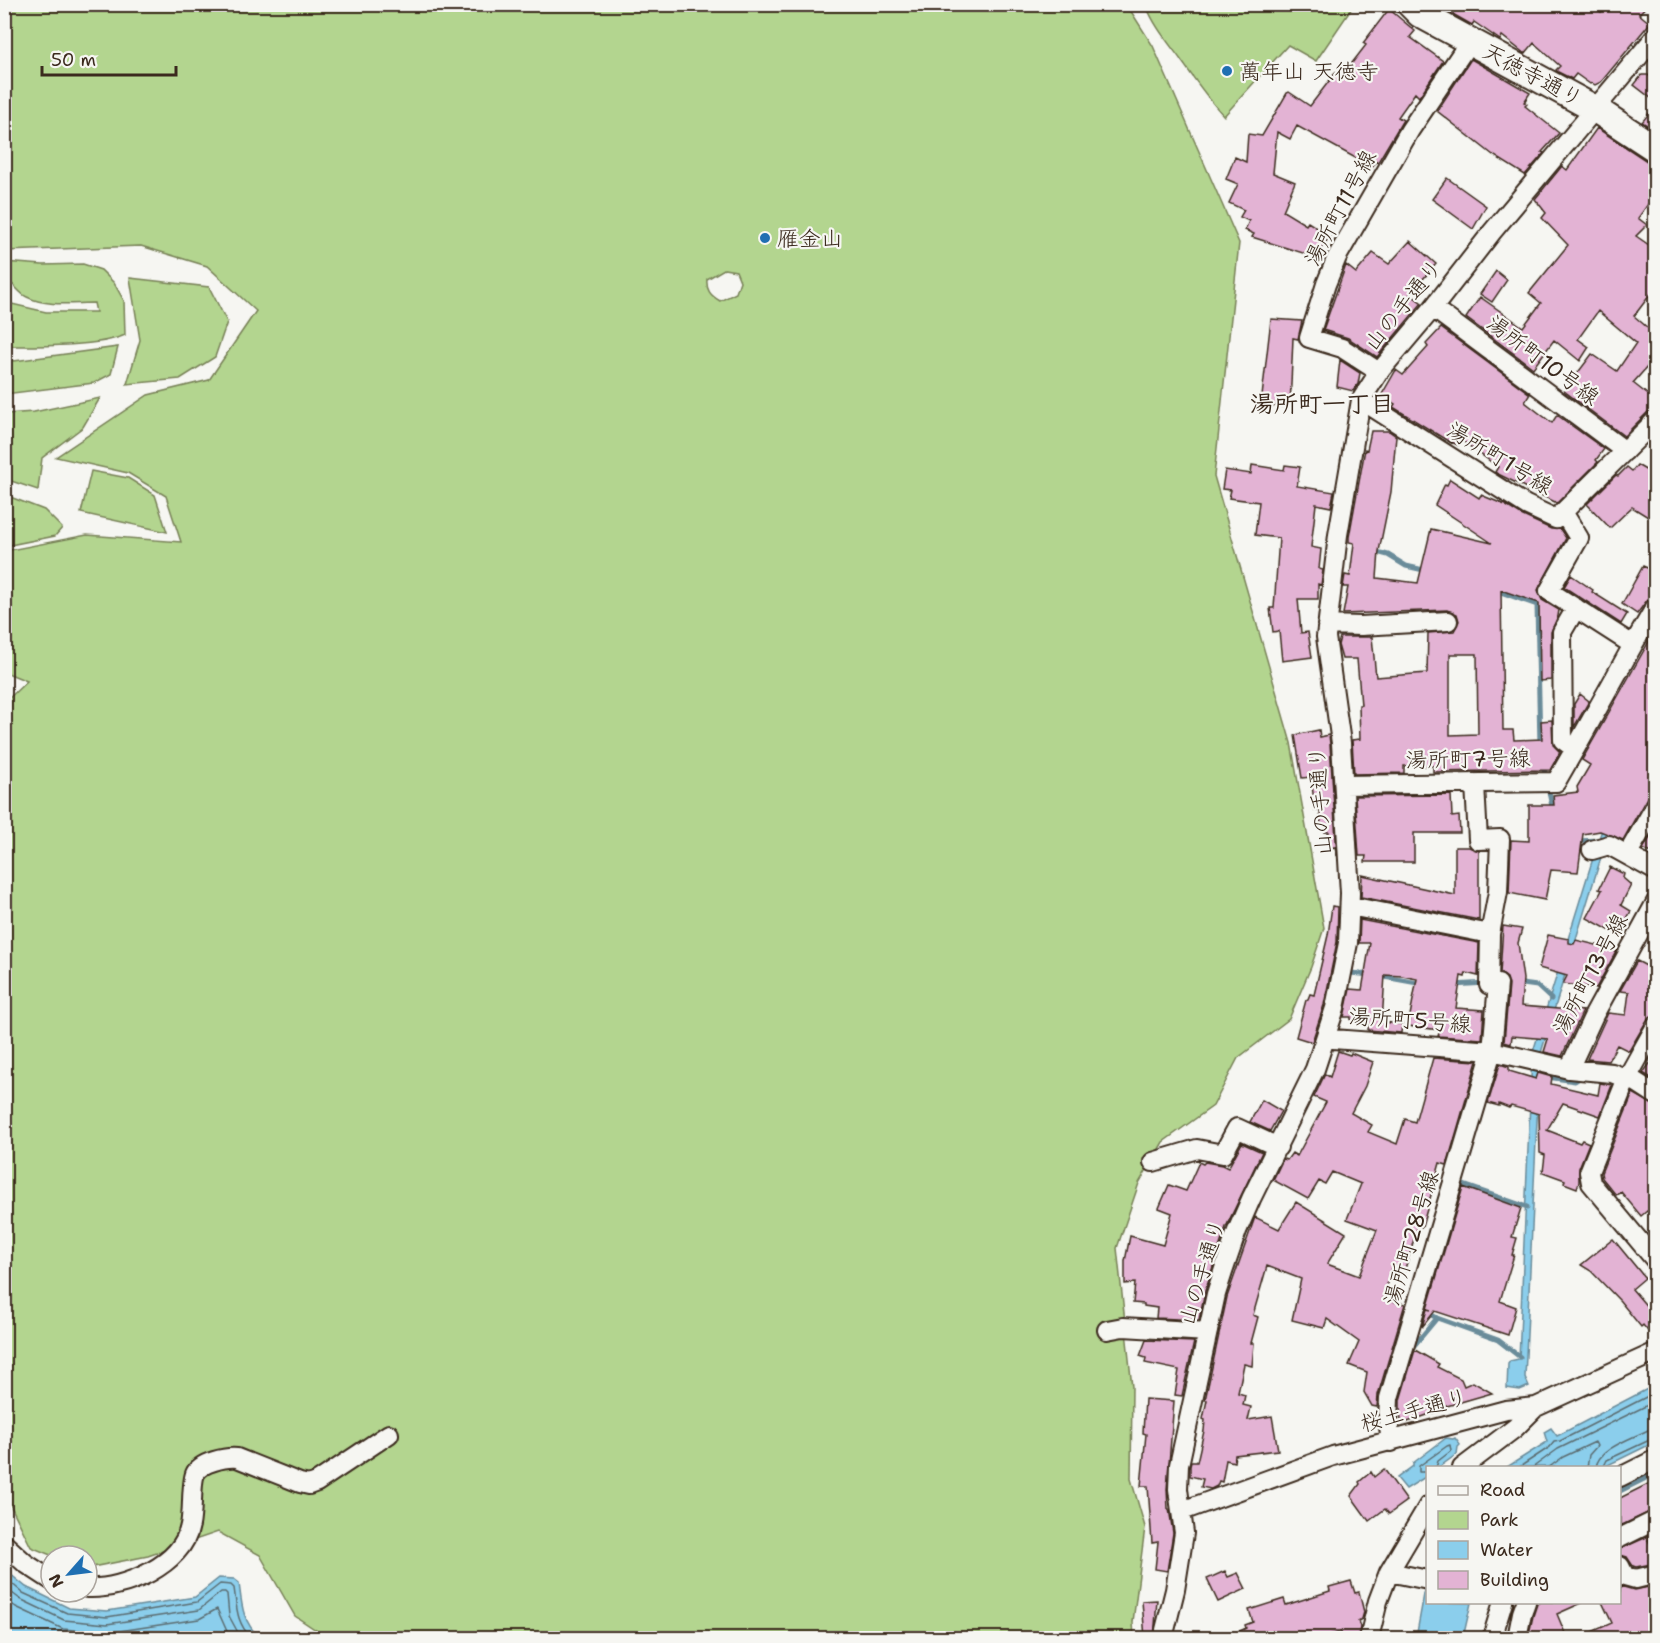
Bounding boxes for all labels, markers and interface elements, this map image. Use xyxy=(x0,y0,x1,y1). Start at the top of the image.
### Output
street label: 天徳寺通り xyxy=(1478,36,1588,114)
scale bar xyxy=(42,39,176,77)
text: 50 m xyxy=(51,48,96,72)
place label: 萬年山 天徳寺 xyxy=(1239,57,1379,86)
marker: 萬年山 天徳寺 xyxy=(1220,64,1234,78)
street label: 湯所町11号線 xyxy=(1297,145,1383,271)
place label: 雁金山 xyxy=(777,224,843,253)
marker: 雁金山 xyxy=(758,231,772,245)
street label: 山の手通り xyxy=(1357,253,1449,357)
street label: 湯所町10号線 xyxy=(1481,308,1605,412)
district label: 湯所町一丁目 xyxy=(1250,388,1394,420)
street label: 湯所町1号線 xyxy=(1441,415,1559,501)
street label: 湯所町7号線 xyxy=(1405,743,1531,775)
street label: 山の手通り xyxy=(1302,745,1338,857)
street label: 湯所町13号線 xyxy=(1546,908,1634,1040)
street label: 湯所町5号線 xyxy=(1347,1001,1473,1039)
street label: 湯所町28号線 xyxy=(1377,1167,1445,1309)
street label: 山の手通り xyxy=(1172,1215,1232,1329)
street label: 桜土手通り xyxy=(1357,1382,1471,1438)
legend xyxy=(1426,1466,1621,1604)
text: Road xyxy=(1480,1478,1525,1502)
text: Park xyxy=(1480,1508,1519,1532)
text: Water xyxy=(1480,1538,1533,1562)
north arrow xyxy=(39,1544,99,1604)
text: Building xyxy=(1480,1568,1549,1592)
text: N xyxy=(44,1570,68,1591)

